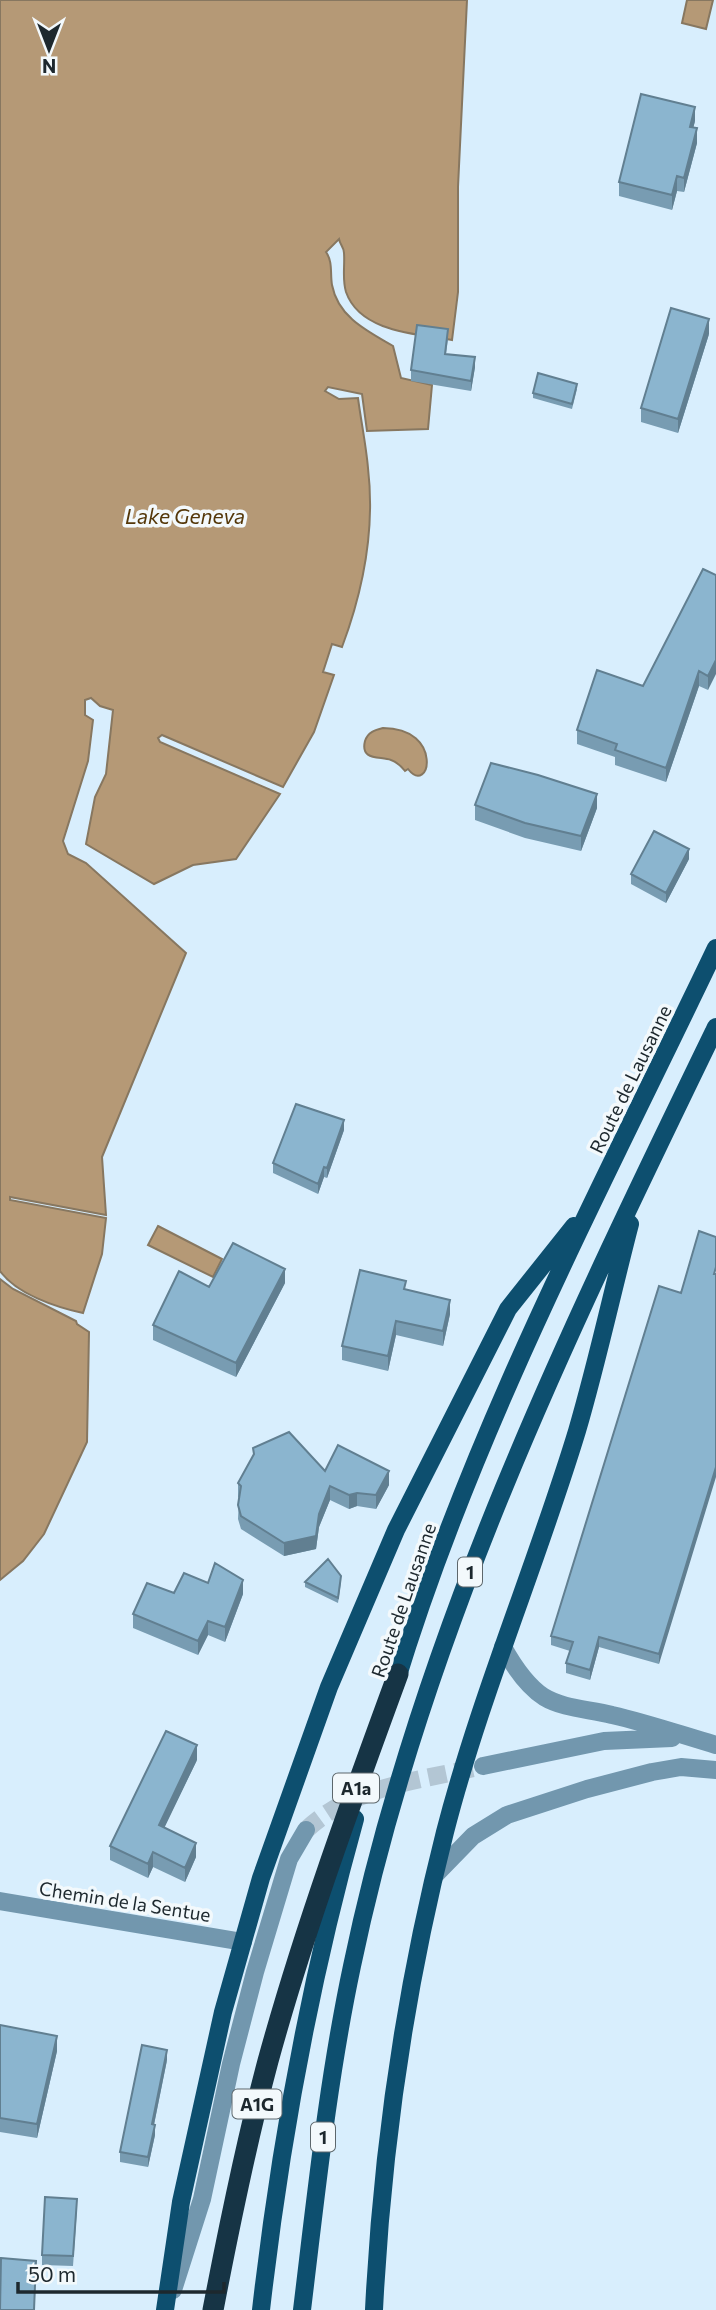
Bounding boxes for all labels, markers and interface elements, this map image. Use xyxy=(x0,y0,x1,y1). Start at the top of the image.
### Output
north arrow xyxy=(14,14,84,84)
text: N xyxy=(42,55,56,78)
water label: Lake Geneva xyxy=(125,503,245,528)
street label: Route de Lausanne xyxy=(584,1001,676,1157)
street label: Route de Lausanne xyxy=(366,1520,440,1680)
road number: 1 xyxy=(458,1558,482,1587)
road number: A1a xyxy=(333,1773,379,1802)
street label: Chemin de la Sentue xyxy=(38,1876,212,1926)
road number: A1G xyxy=(232,2090,282,2118)
road number: 1 xyxy=(311,2122,335,2152)
scale bar xyxy=(18,2250,224,2294)
text: 50 m xyxy=(28,2261,76,2286)

